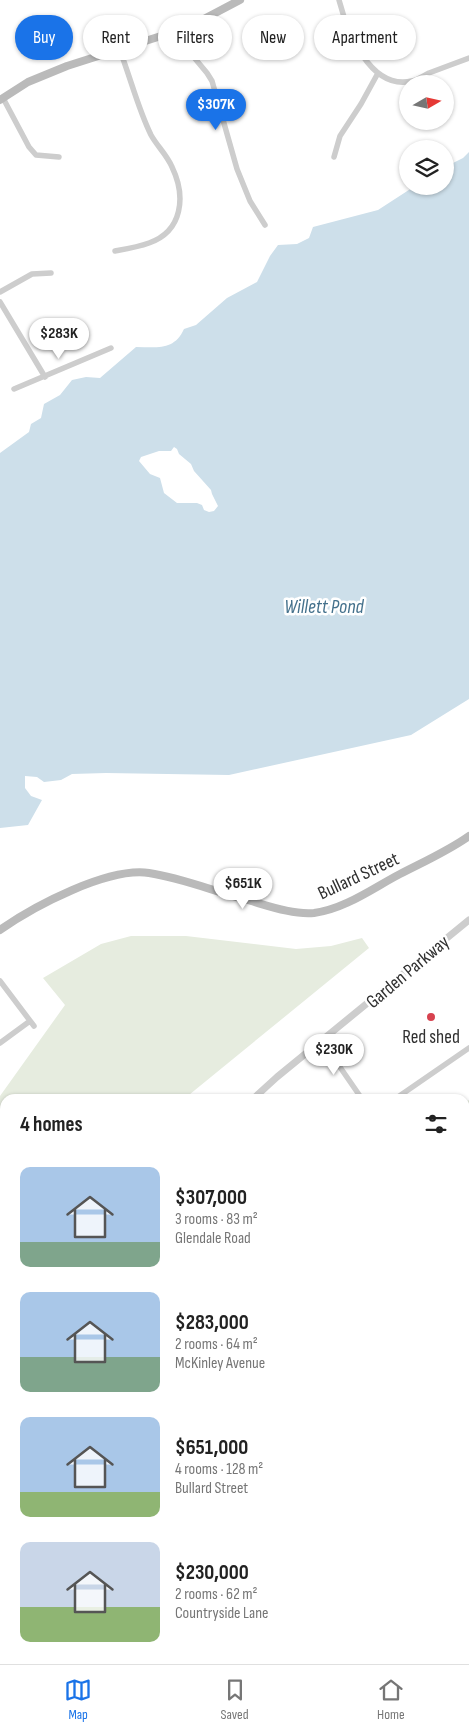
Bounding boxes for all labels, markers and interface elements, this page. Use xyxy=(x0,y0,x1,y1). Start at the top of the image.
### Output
chip: Buy xyxy=(15,15,73,60)
chip: Rent xyxy=(83,15,148,60)
chip: Filters xyxy=(158,15,232,60)
chip: New xyxy=(242,15,304,60)
chip: Apartment xyxy=(314,15,416,60)
north arrow xyxy=(399,75,454,130)
map controls xyxy=(399,75,454,195)
pin: $307K xyxy=(181,88,251,131)
text: $307K xyxy=(197,95,235,114)
button: layers xyxy=(399,140,454,195)
pin: $283K xyxy=(24,318,94,360)
text: $283K xyxy=(40,324,78,343)
water label: Willett Pond xyxy=(284,595,365,619)
street label: Bullard Street xyxy=(314,847,403,905)
pin: $651K xyxy=(208,868,278,910)
text: $651K xyxy=(224,874,262,893)
street label: Garden Parkway xyxy=(362,930,455,1014)
marker: Red shed xyxy=(425,1011,437,1023)
place label: Red shed xyxy=(402,1026,460,1049)
pin: $230K xyxy=(299,1034,369,1076)
text: $230K xyxy=(315,1040,353,1059)
icon: filters xyxy=(422,1110,450,1138)
text: 4 homes xyxy=(20,1112,83,1137)
text: $307,000 xyxy=(175,1185,247,1210)
icon: home xyxy=(60,1187,120,1247)
text: 3 rooms · 83 m² xyxy=(175,1210,258,1229)
text: Glendale Road xyxy=(175,1229,251,1248)
text: $283,000 xyxy=(175,1310,249,1335)
icon: home xyxy=(60,1312,120,1372)
text: 2 rooms · 64 m² xyxy=(175,1335,258,1354)
text: McKinley Avenue xyxy=(175,1354,265,1373)
text: $651,000 xyxy=(175,1435,248,1460)
icon: home xyxy=(60,1437,120,1497)
text: 4 rooms · 128 m² xyxy=(175,1460,263,1479)
text: Bullard Street xyxy=(175,1479,248,1498)
text: $230,000 xyxy=(175,1560,249,1585)
icon: home xyxy=(60,1562,120,1622)
text: 2 rooms · 62 m² xyxy=(175,1585,258,1604)
text: Countryside Lane xyxy=(175,1604,268,1623)
tab: Map xyxy=(64,1676,92,1723)
tab: Saved xyxy=(220,1676,249,1723)
tab: Home xyxy=(377,1676,405,1723)

